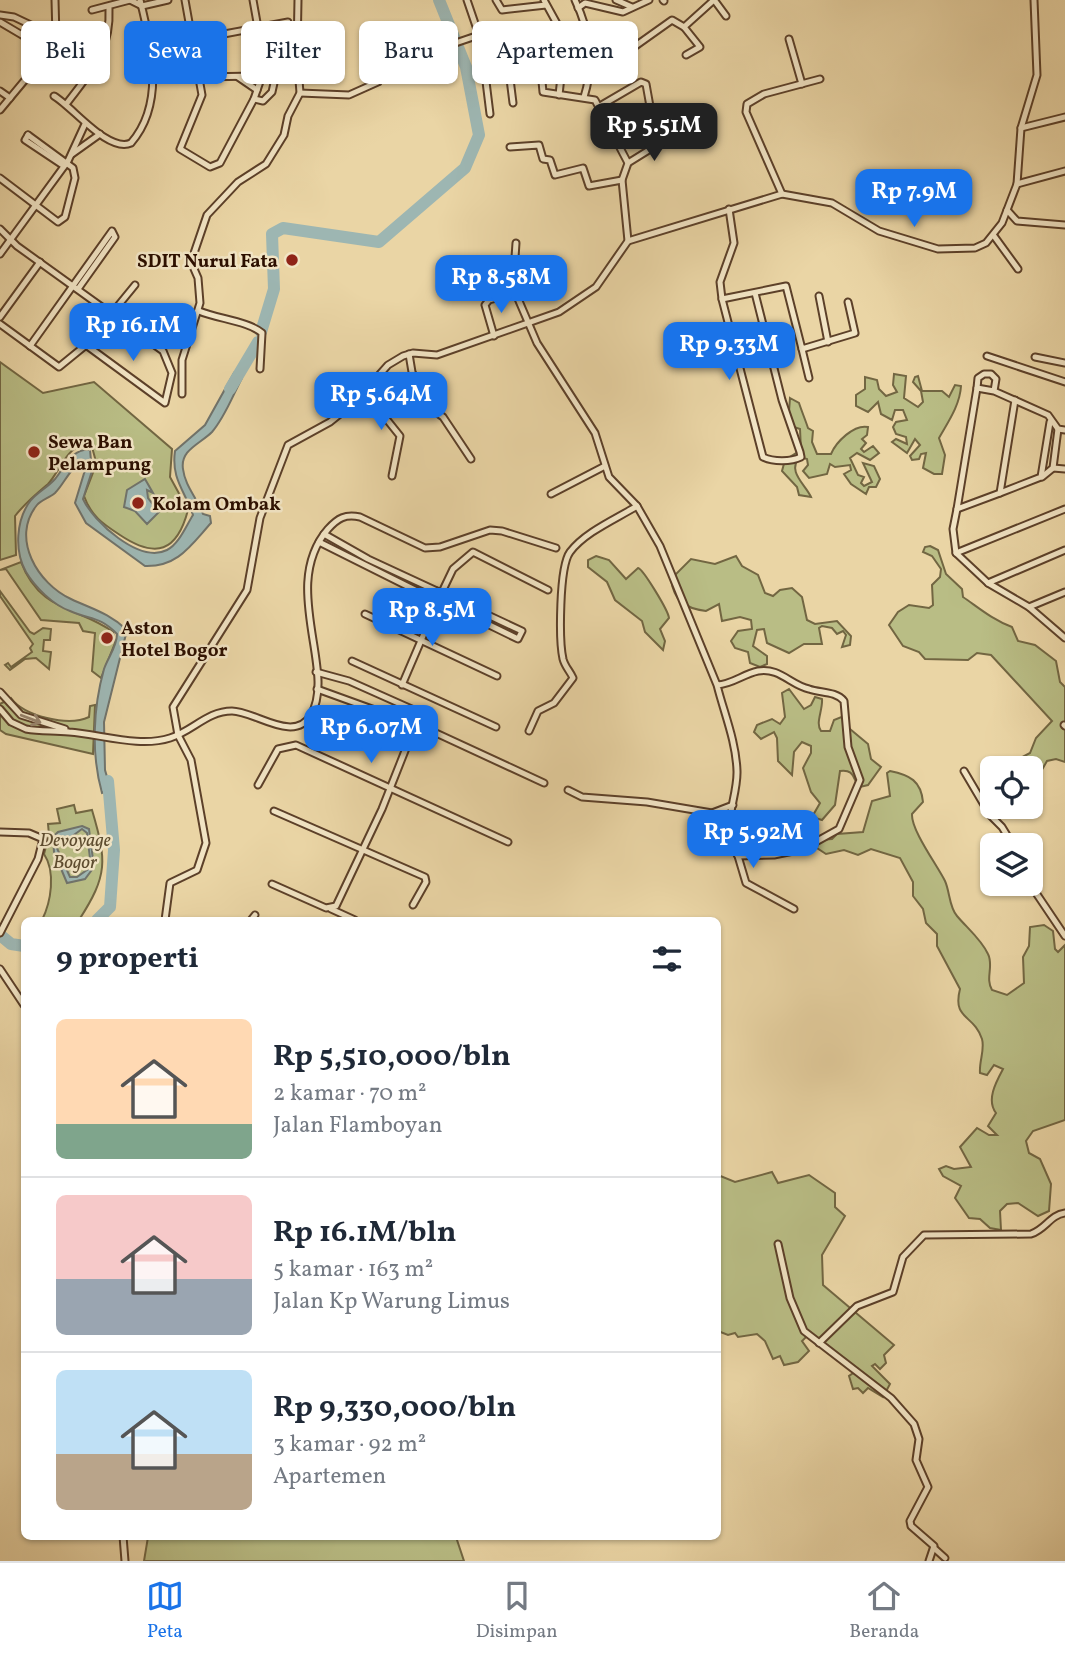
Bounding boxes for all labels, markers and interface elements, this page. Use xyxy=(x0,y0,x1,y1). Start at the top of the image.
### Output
chip: Beli xyxy=(21,21,110,84)
chip: Sewa xyxy=(124,21,227,84)
chip: Filter xyxy=(241,21,345,84)
chip: Baru xyxy=(359,21,458,84)
chip: Apartemen xyxy=(472,21,638,84)
pin: Rp 5.51M xyxy=(582,104,726,163)
text: Rp 5.51M xyxy=(606,110,702,142)
pin: Rp 7.9M xyxy=(849,170,979,229)
text: Rp 7.9M xyxy=(871,176,957,208)
place label: SDIT Nurul Fata xyxy=(137,249,278,275)
marker: SDIT Nurul Fata xyxy=(284,252,300,268)
pin: Rp 8.58M xyxy=(429,256,573,315)
text: Rp 8.58M xyxy=(451,262,551,294)
pin: Rp 16.1M xyxy=(61,304,205,363)
text: Rp 16.1M xyxy=(85,310,181,342)
pin: Rp 9.33M xyxy=(657,322,801,382)
text: Rp 9.33M xyxy=(679,329,779,361)
pin: Rp 5.64M xyxy=(309,372,453,432)
text: Rp 5.64M xyxy=(330,379,432,411)
place label: Sewa Ban Pelampung xyxy=(48,430,151,478)
marker: Sewa Ban Pelampung xyxy=(26,444,42,460)
place label: Kolam Ombak xyxy=(152,492,281,518)
marker: Kolam Ombak xyxy=(130,495,146,511)
pin: Rp 8.5M xyxy=(367,588,497,648)
text: Rp 8.5M xyxy=(388,595,476,627)
place label: Aston Hotel Bogor xyxy=(121,616,228,664)
marker: Aston Hotel Bogor xyxy=(99,630,115,646)
pin: Rp 6.07M xyxy=(299,706,443,765)
text: Rp 6.07M xyxy=(320,712,422,744)
one-way arrow xyxy=(19,713,41,726)
map controls xyxy=(980,756,1043,896)
button: locate xyxy=(980,756,1043,819)
pin: Rp 5.92M xyxy=(681,810,825,870)
text: Rp 5.92M xyxy=(703,817,803,849)
park label: Devoyage Bogor xyxy=(39,828,111,876)
button: layers xyxy=(980,833,1043,896)
text: 9 properti xyxy=(56,938,199,980)
icon: filters xyxy=(648,940,686,978)
text: Rp 5,510,000/bln xyxy=(273,1036,511,1078)
icon: home xyxy=(112,1047,196,1131)
text: 2 kamar · 70 m² xyxy=(273,1078,427,1110)
text: Jalan Flamboyan xyxy=(273,1110,443,1142)
text: Rp 16.1M/bln xyxy=(273,1212,456,1254)
icon: home xyxy=(112,1223,196,1307)
text: 5 kamar · 163 m² xyxy=(273,1254,433,1286)
text: Jalan Kp Warung Limus xyxy=(273,1286,510,1318)
text: Rp 9,330,000/bln xyxy=(273,1387,516,1429)
icon: home xyxy=(112,1398,196,1482)
text: 3 kamar · 92 m² xyxy=(273,1429,426,1461)
text: Apartemen xyxy=(273,1461,386,1493)
tab: Peta xyxy=(146,1577,184,1645)
tab: Disimpan xyxy=(476,1577,558,1645)
tab: Beranda xyxy=(849,1577,919,1645)

